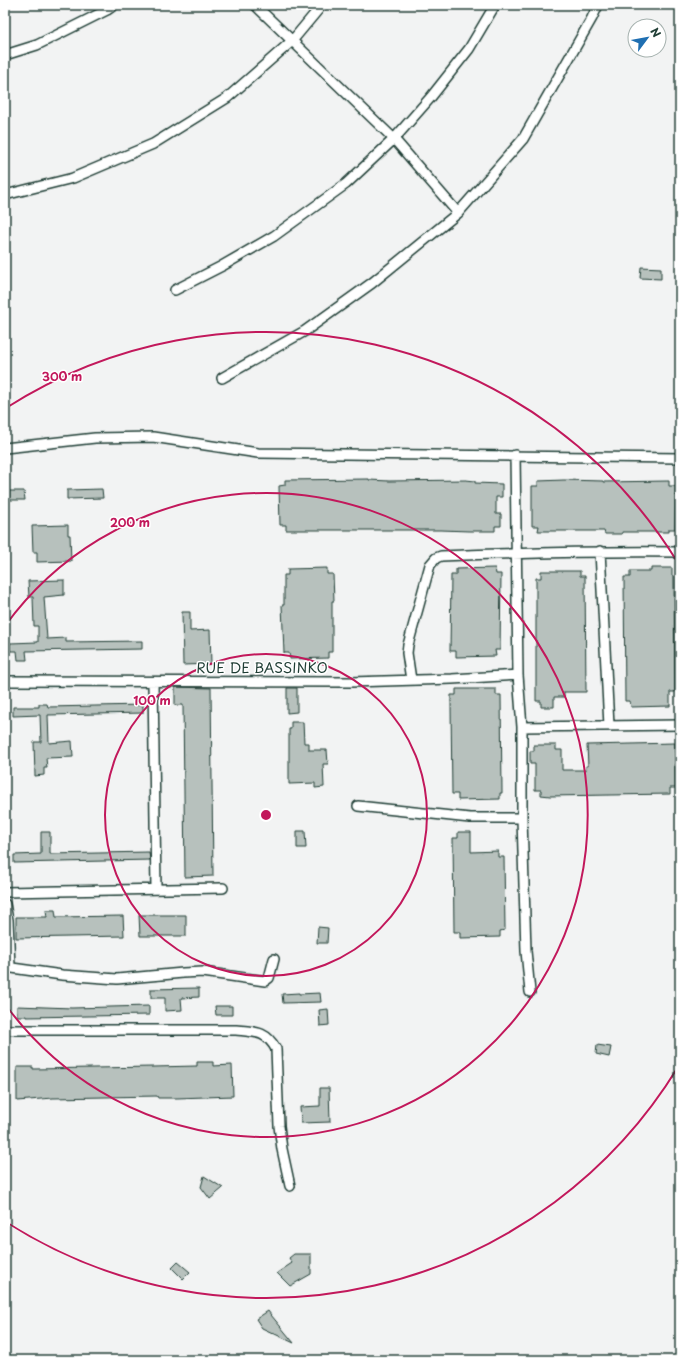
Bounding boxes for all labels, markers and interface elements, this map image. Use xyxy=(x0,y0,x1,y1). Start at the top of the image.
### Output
north arrow xyxy=(627,18,667,58)
text: N xyxy=(646,24,666,41)
text: 300 m xyxy=(42,367,82,385)
text: 200 m xyxy=(110,513,150,531)
street label: RUE DE BASSINKO xyxy=(196,657,328,678)
text: 100 m xyxy=(133,691,171,709)
centre of rings xyxy=(259,808,273,822)

